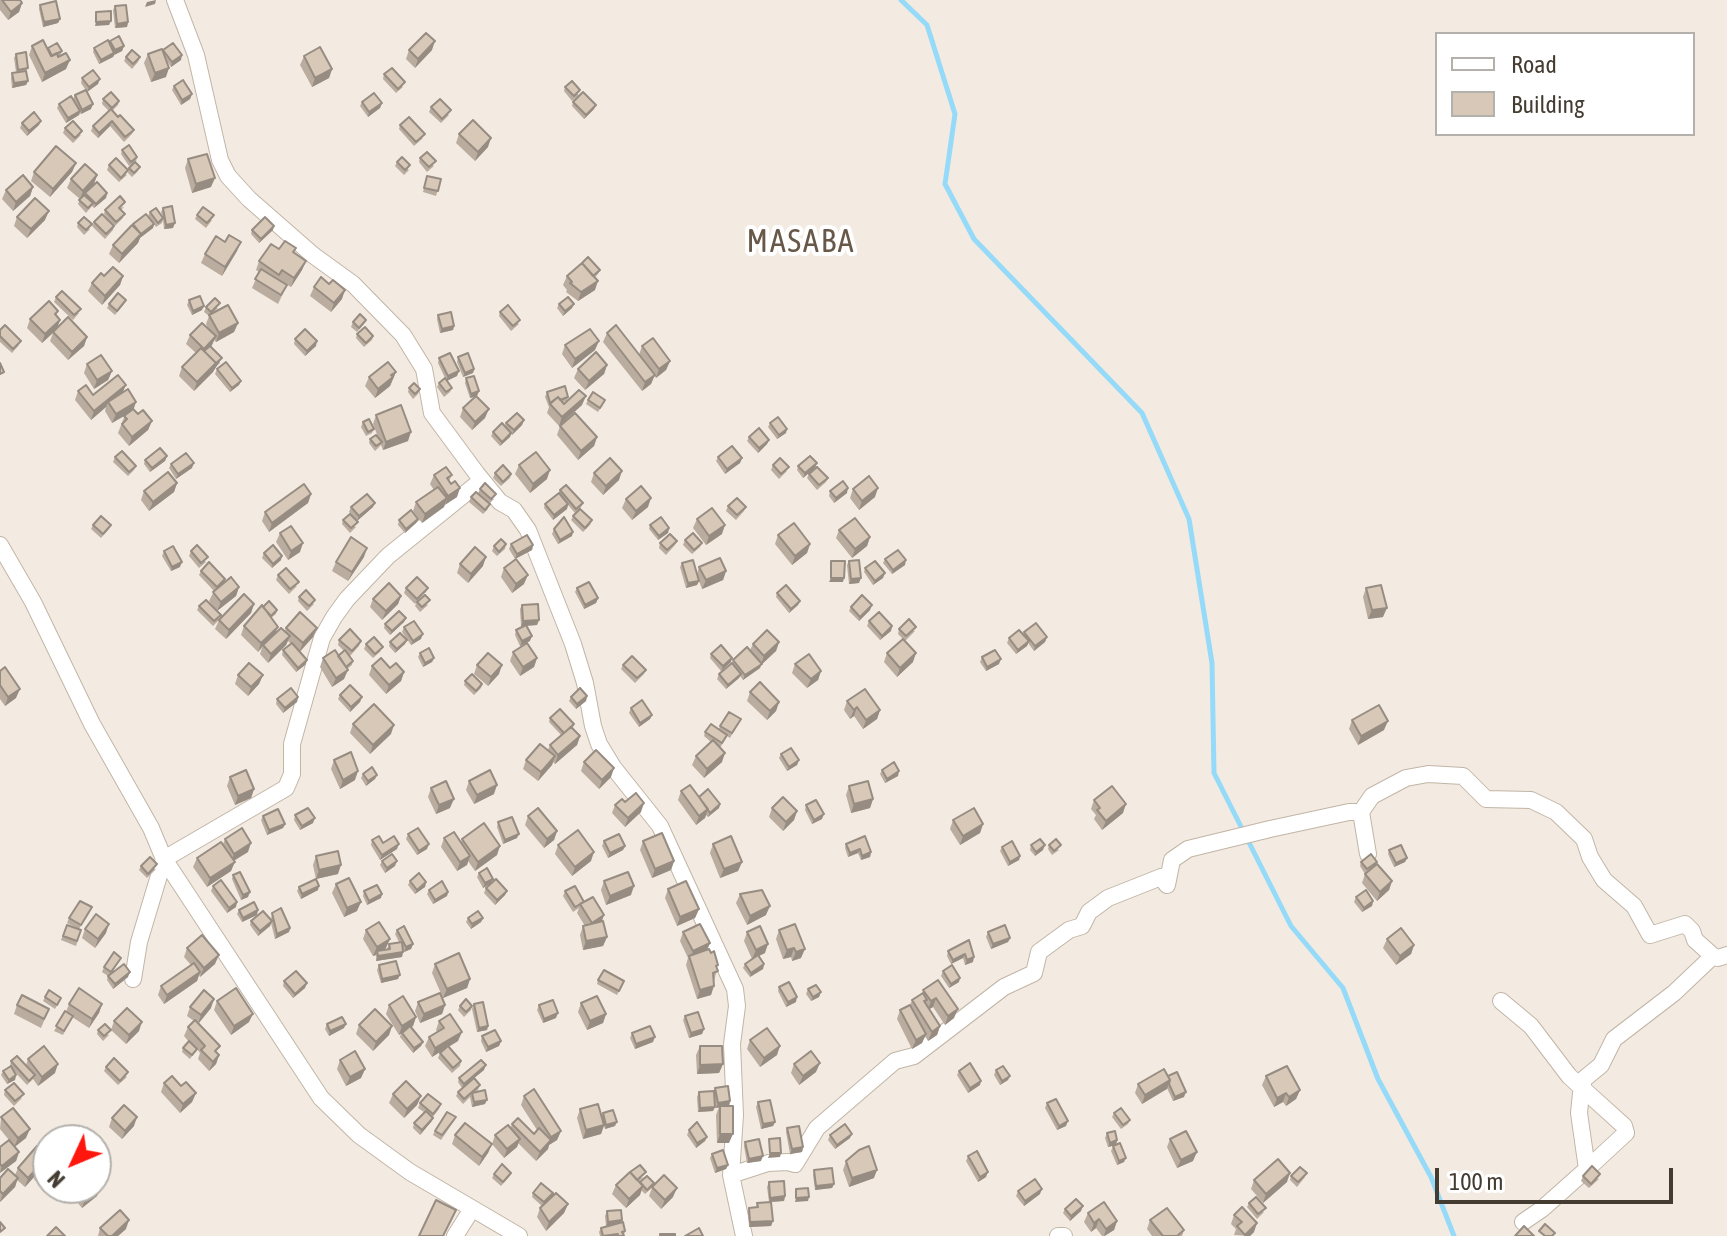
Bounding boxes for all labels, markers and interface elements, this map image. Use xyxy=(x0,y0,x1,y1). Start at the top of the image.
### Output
legend xyxy=(1435,32,1695,136)
text: Road xyxy=(1511,51,1557,78)
text: Building xyxy=(1511,91,1584,118)
district label: MASABA xyxy=(746,223,856,261)
north arrow xyxy=(32,1124,112,1204)
scale bar xyxy=(1439,1152,1677,1202)
text: N xyxy=(42,1166,70,1193)
text: 100 m xyxy=(1449,1168,1503,1195)

